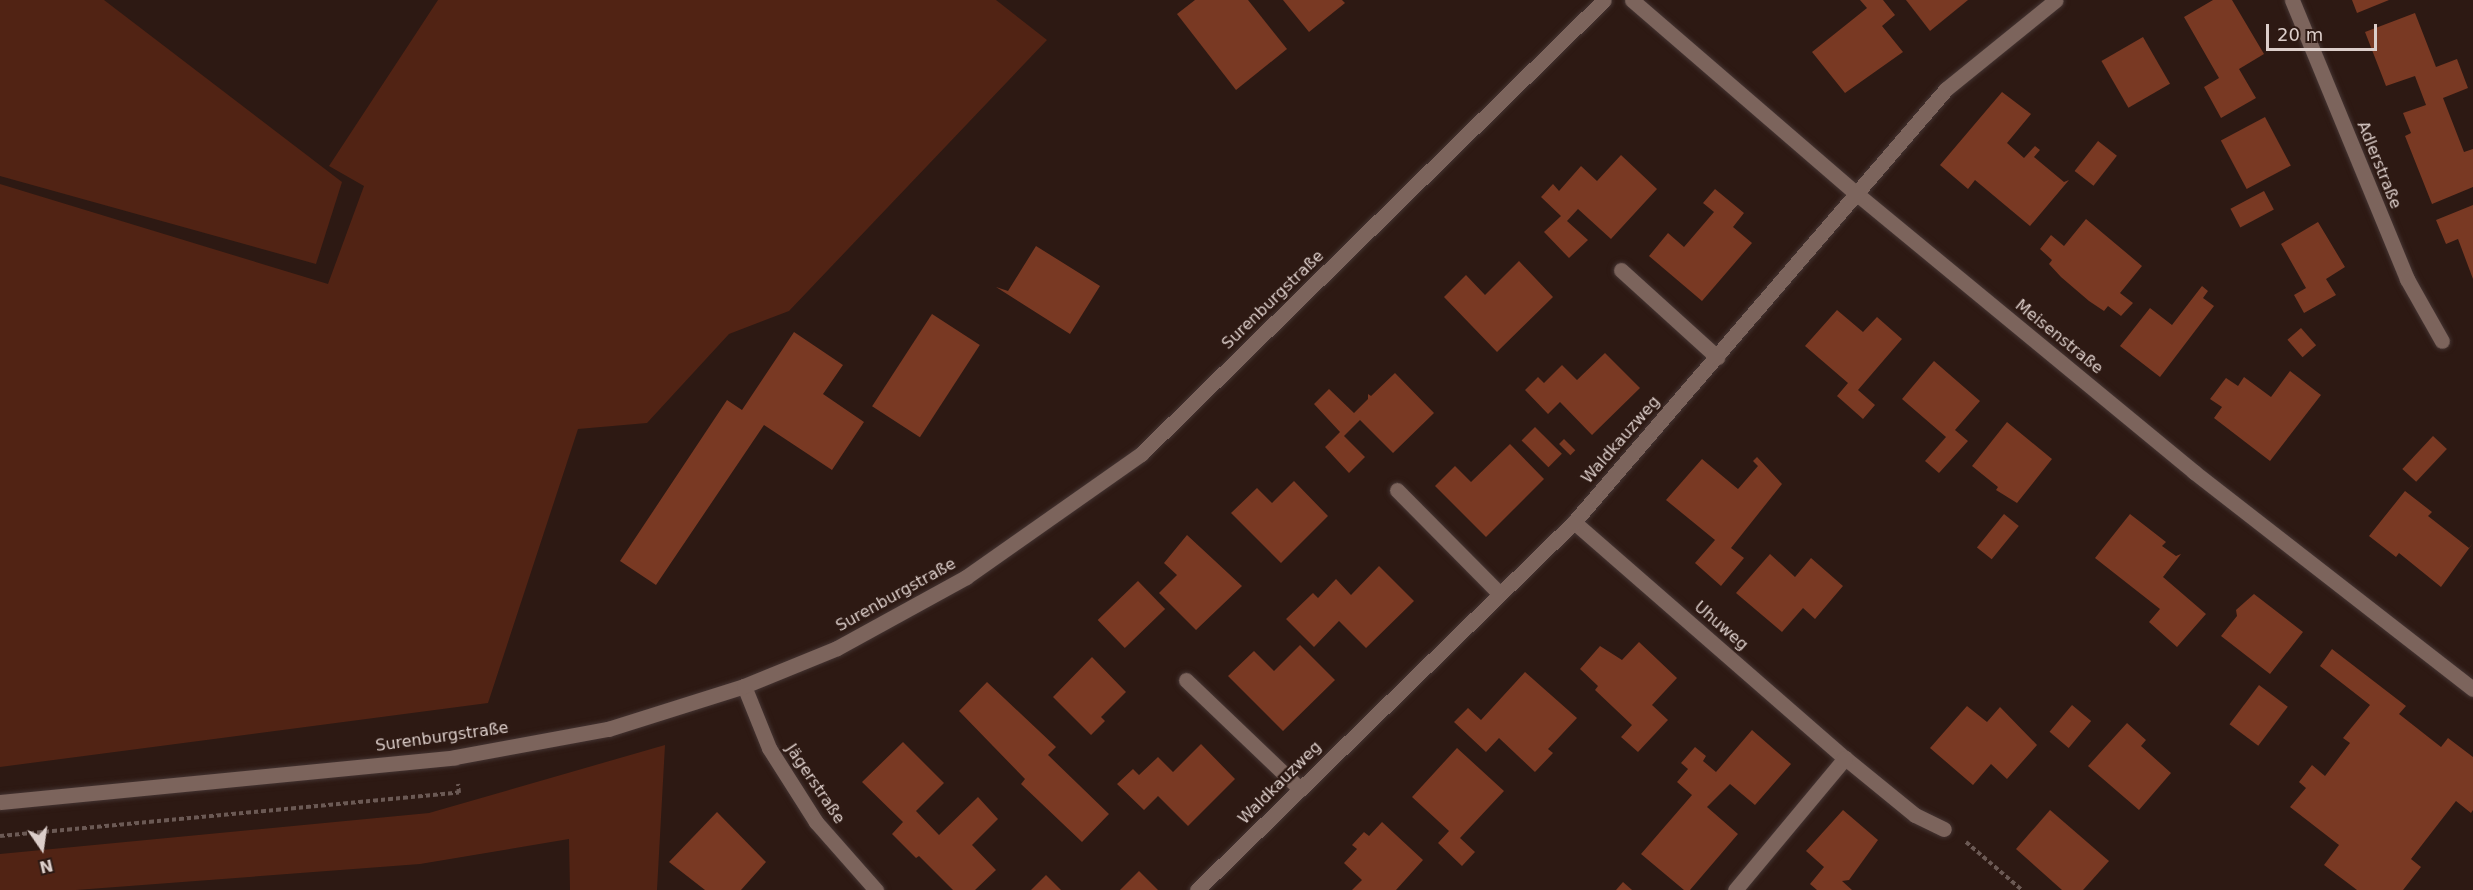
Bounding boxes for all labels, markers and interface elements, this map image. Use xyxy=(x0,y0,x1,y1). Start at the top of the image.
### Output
scale bar xyxy=(2269,12,2380,50)
text: 20 m xyxy=(2277,24,2323,45)
street label: Adlerstraße xyxy=(2353,118,2405,212)
street label: Surenburgstraße xyxy=(1218,246,1328,354)
street label: Meisenstraße xyxy=(2011,296,2107,378)
street label: Waldkauzweg xyxy=(1578,392,1664,488)
street label: Surenburgstraße xyxy=(833,554,959,636)
street label: Uhuweg xyxy=(1690,597,1752,655)
street label: Surenburgstraße xyxy=(374,718,510,756)
street label: Waldkauzweg xyxy=(1234,737,1326,829)
street label: Jägerstraße xyxy=(781,740,849,828)
north arrow xyxy=(12,818,72,878)
text: N xyxy=(38,855,55,877)

